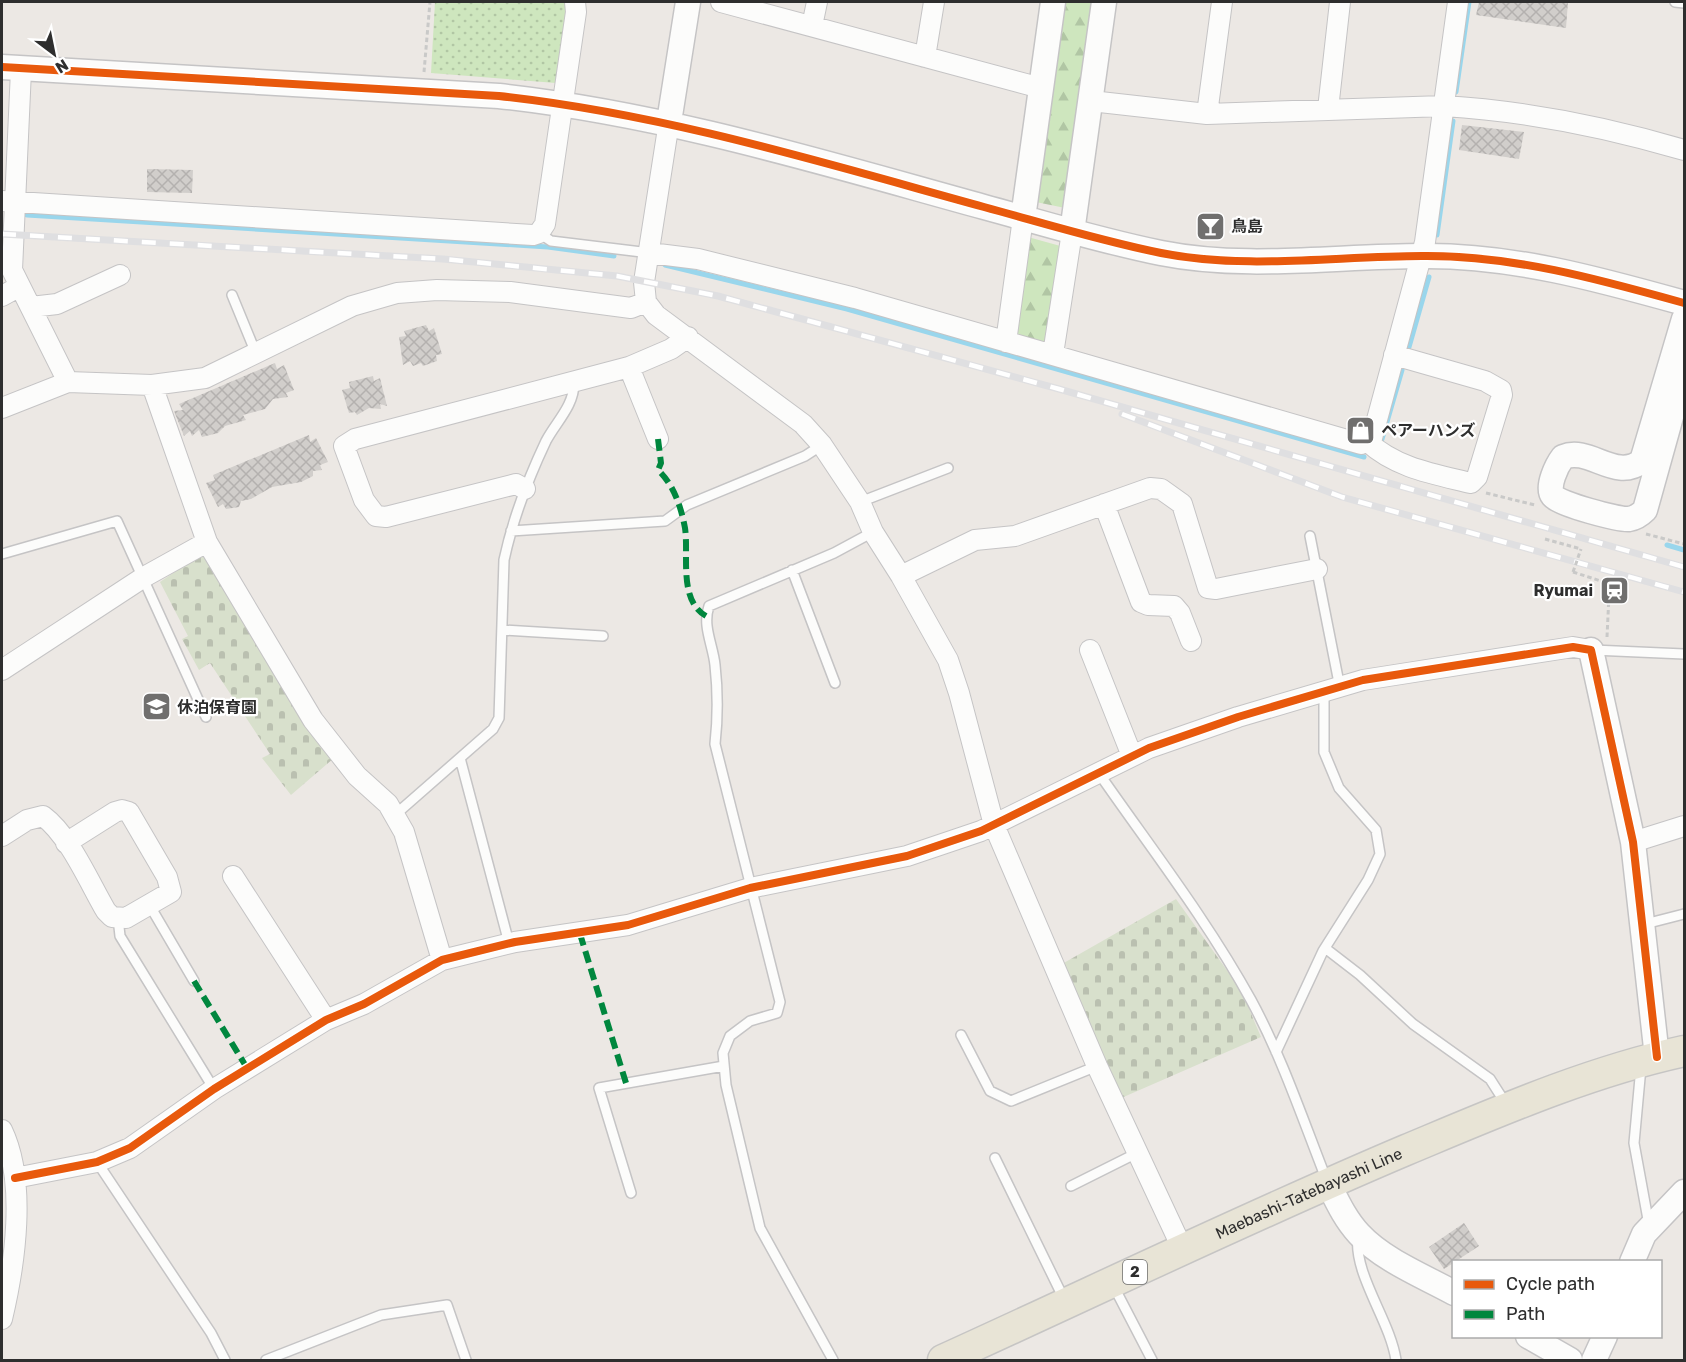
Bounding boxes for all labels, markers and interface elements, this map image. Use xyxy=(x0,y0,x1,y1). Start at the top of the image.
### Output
north arrow xyxy=(24,24,84,84)
text: N xyxy=(52,55,72,77)
bar icon: 鳥島 xyxy=(1194,210,1226,242)
place label: 鳥島 xyxy=(1231,217,1263,236)
shop icon: ペアーハンズ xyxy=(1344,414,1376,446)
place label: ペアーハンズ xyxy=(1381,421,1475,440)
station icon: Ryumai xyxy=(1598,574,1630,606)
place label: Ryumai xyxy=(1533,581,1593,600)
school or university icon: 休泊保育園 xyxy=(140,691,172,723)
place label: 休泊保育園 xyxy=(177,698,257,717)
street label: Maebashi-Tatebayashi Line xyxy=(1213,1144,1405,1243)
road number: 2 xyxy=(1123,1260,1147,1284)
legend xyxy=(1452,1260,1662,1338)
text: Cycle path xyxy=(1506,1273,1595,1295)
text: Path xyxy=(1506,1303,1545,1325)

